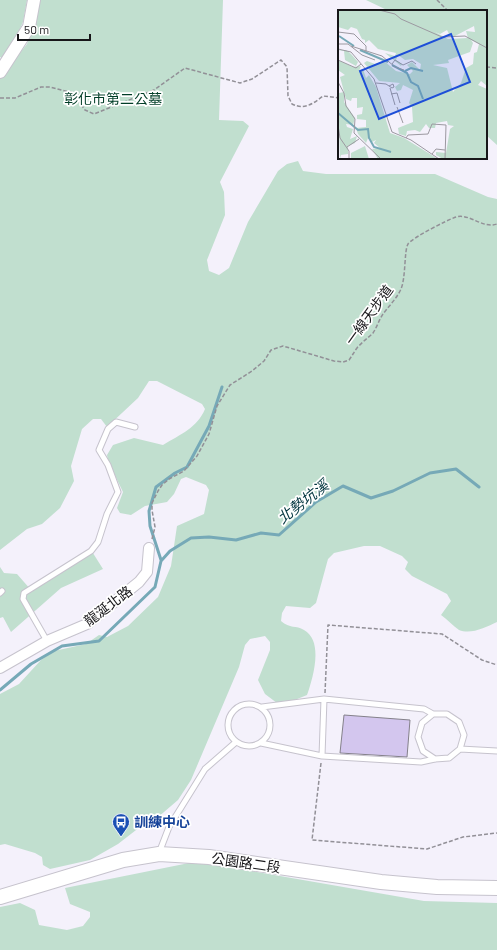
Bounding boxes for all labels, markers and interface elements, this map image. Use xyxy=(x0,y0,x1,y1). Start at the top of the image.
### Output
inset map xyxy=(338,10,487,159)
scale bar xyxy=(18,16,90,42)
text: 50 m xyxy=(24,22,49,36)
park label: 彰化市第二公墓 xyxy=(64,90,162,107)
street label: 一線天步道 xyxy=(341,281,396,348)
water label: 北勢坑溪 xyxy=(273,474,333,527)
street label: 龍涎北路 xyxy=(80,582,135,629)
bus stop icon: 訓練中心 xyxy=(111,812,131,837)
place label: 訓練中心 xyxy=(134,813,190,830)
street label: 公園路二段 xyxy=(210,849,282,876)

